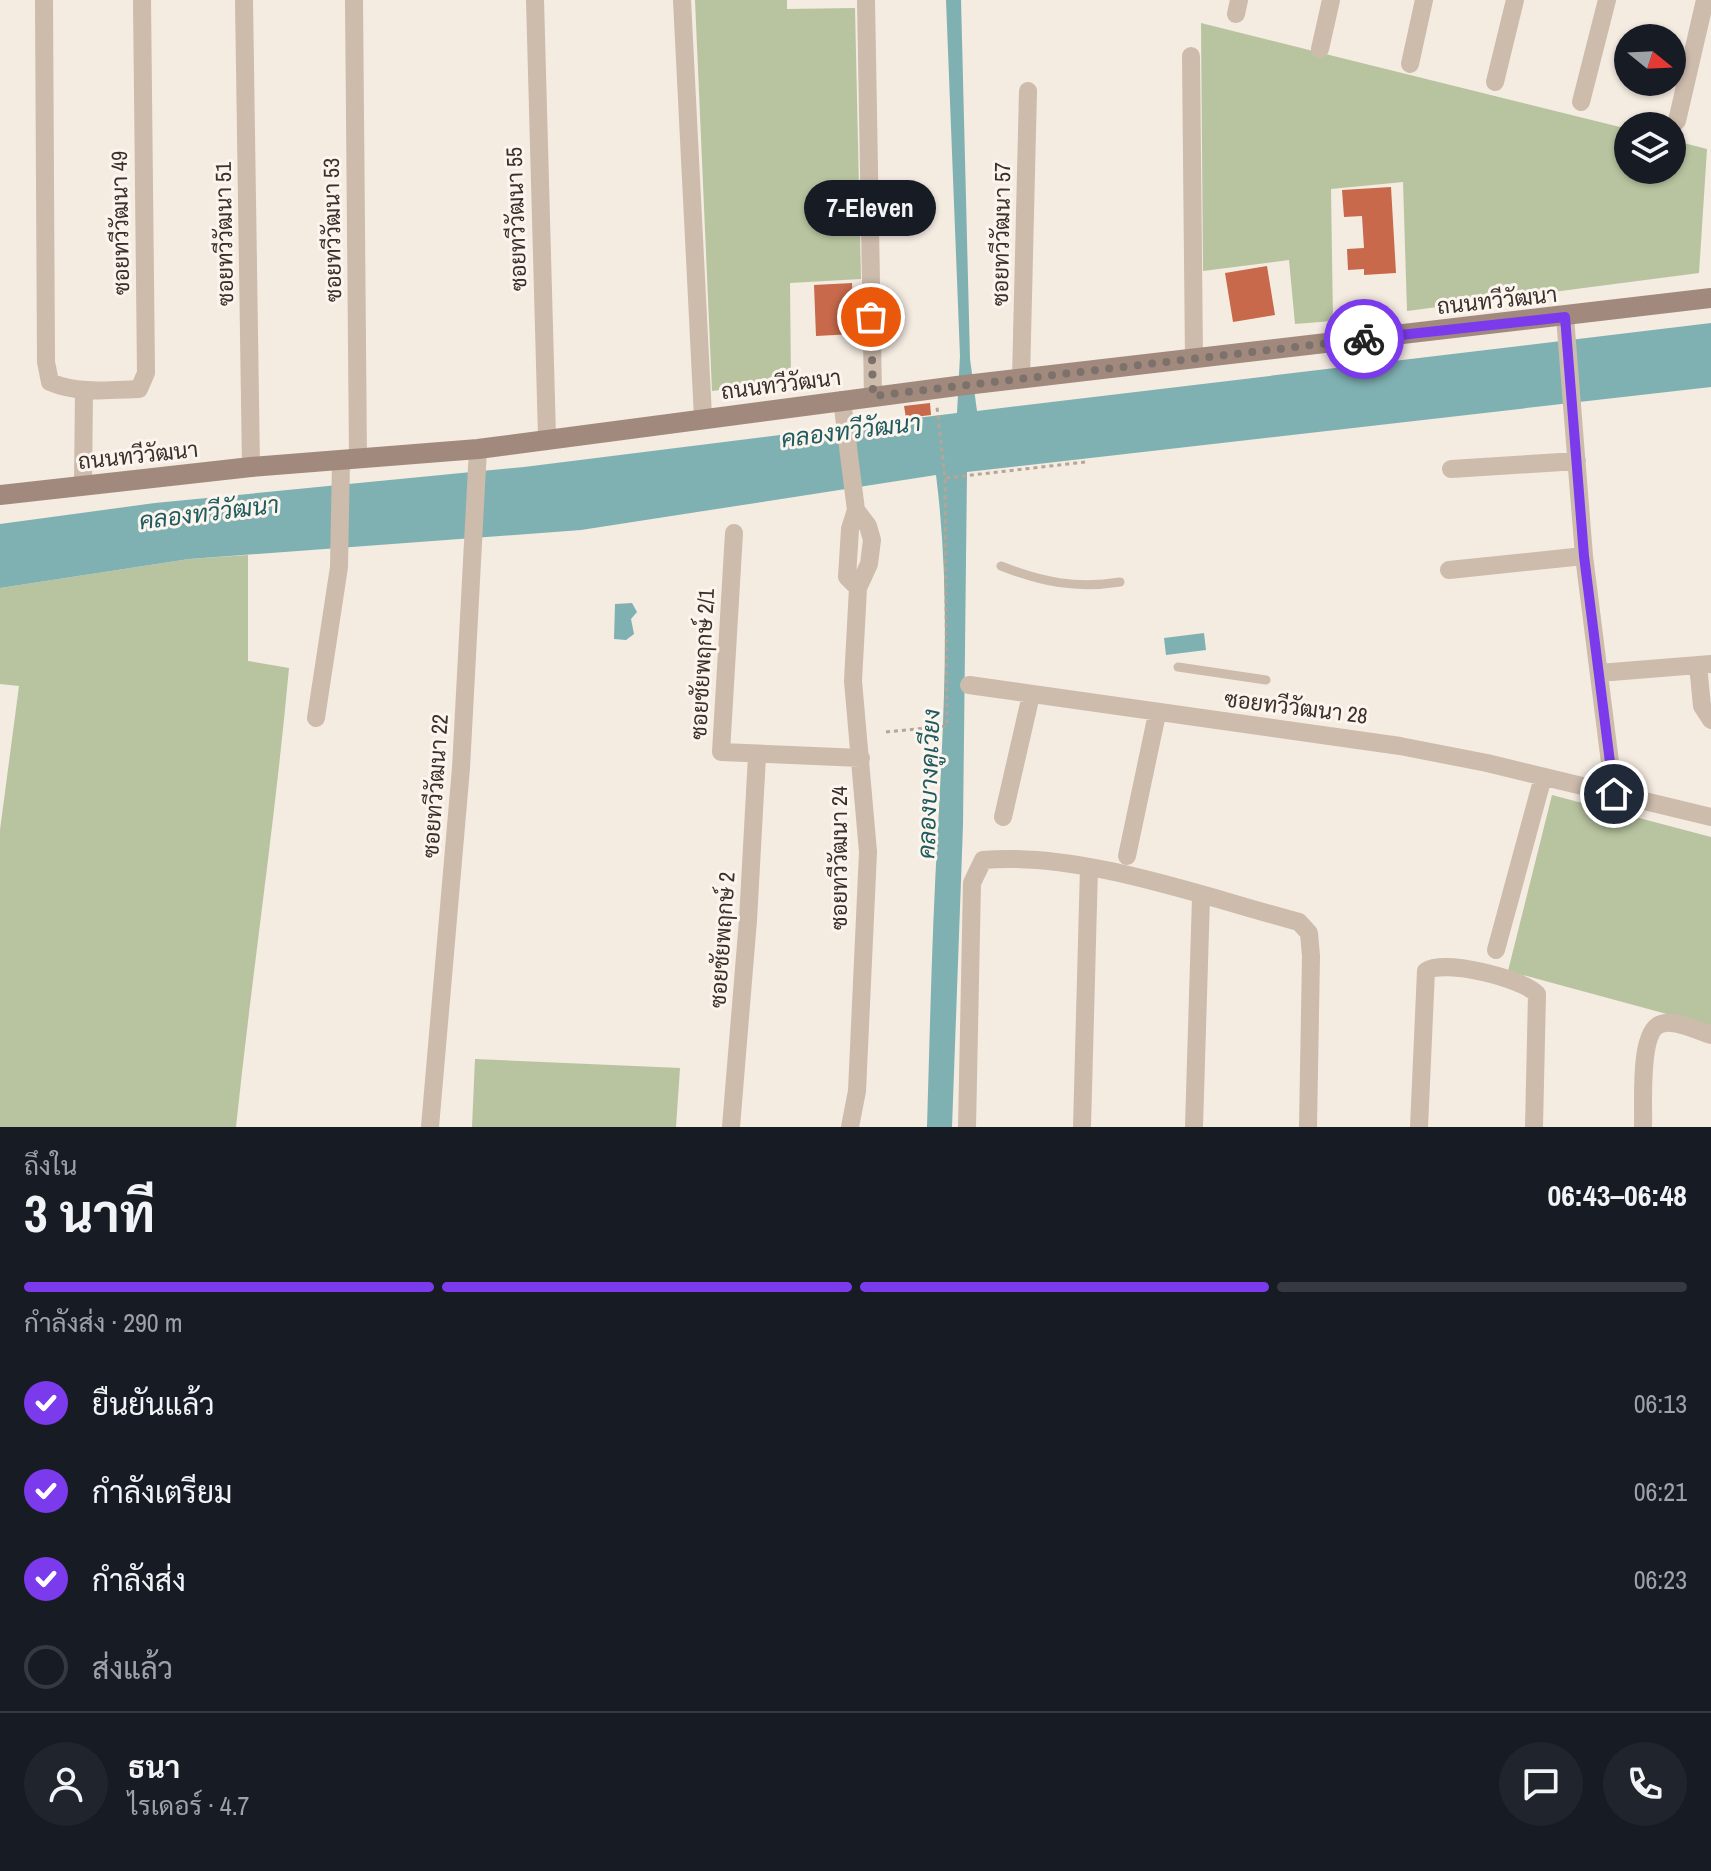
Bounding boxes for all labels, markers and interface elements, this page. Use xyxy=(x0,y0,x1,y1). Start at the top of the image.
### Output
north arrow xyxy=(1614,24,1686,96)
map controls xyxy=(1614,24,1686,184)
button: layers xyxy=(1614,112,1686,184)
street label: ซอยทวีวัฒนา 55 xyxy=(498,146,534,292)
street label: ซอยทวีวัฒนา 49 xyxy=(104,151,136,295)
street label: ซอยทวีวัฒนา 53 xyxy=(316,158,348,302)
street label: ซอยทวีวัฒนา 51 xyxy=(208,162,240,306)
street label: ซอยทวีวัฒนา 57 xyxy=(985,162,1017,306)
callout: 7-Eleven xyxy=(805,181,937,237)
text: 7-Eleven xyxy=(826,190,914,225)
street label: ถนนทวีวัฒนา xyxy=(1435,279,1559,321)
pin xyxy=(837,283,905,351)
icon: bag xyxy=(849,295,893,339)
courier xyxy=(1324,299,1404,379)
icon: bike xyxy=(1342,317,1386,361)
street label: ถนนทวีวัฒนา xyxy=(719,362,843,406)
water label: คลองทวีวัฒนา xyxy=(779,406,923,454)
street label: ถนนทวีวัฒนา xyxy=(76,434,200,476)
water label: คลองทวีวัฒนา xyxy=(137,488,281,536)
street label: ซอยชัยพฤกษ์ 2/1 xyxy=(683,588,721,740)
street label: ซอยทวีวัฒนา 28 xyxy=(1223,683,1369,731)
water label: คลองบางคูเวียง xyxy=(909,708,949,860)
street label: ซอยทวีวัฒนา 22 xyxy=(415,713,455,859)
pin xyxy=(1580,760,1648,828)
icon: home xyxy=(1592,772,1636,816)
street label: ซอยทวีวัฒนา 24 xyxy=(824,786,854,930)
street label: ซอยชัยพฤกษ์ 2 xyxy=(702,871,742,1009)
text: ถึงใน xyxy=(24,1148,77,1183)
text: 06:43–06:48 xyxy=(1548,1175,1687,1215)
text: 3 นาที xyxy=(24,1178,155,1248)
text: กำลังส่ง · 290 m xyxy=(24,1305,182,1340)
icon: check xyxy=(24,1381,68,1425)
text: ยืนยันแล้ว xyxy=(92,1384,215,1424)
text: 06:13 xyxy=(1634,1386,1687,1421)
icon: check xyxy=(24,1469,68,1513)
text: กำลังเตรียม xyxy=(92,1472,232,1512)
text: 06:21 xyxy=(1634,1474,1687,1509)
icon: check xyxy=(24,1557,68,1601)
text: กำลังส่ง xyxy=(92,1560,186,1600)
text: 06:23 xyxy=(1634,1562,1687,1597)
text: ส่งแล้ว xyxy=(92,1648,173,1688)
button: person xyxy=(24,1742,108,1826)
button: chat xyxy=(1499,1742,1583,1826)
button: phone xyxy=(1603,1742,1687,1826)
text: ธนา xyxy=(128,1747,180,1787)
text: ไรเดอร์ · 4.7 xyxy=(128,1788,249,1823)

